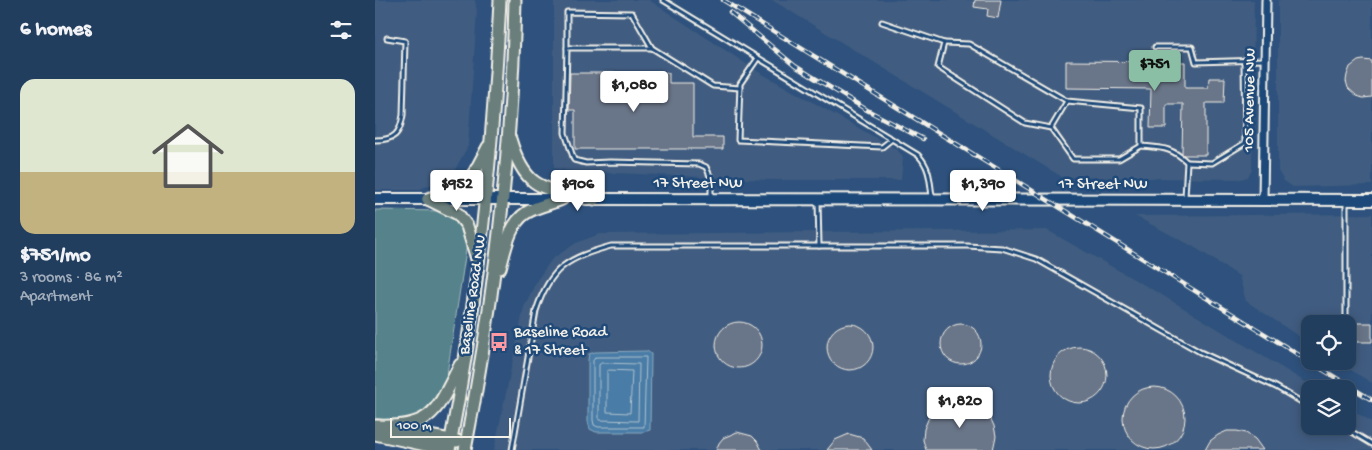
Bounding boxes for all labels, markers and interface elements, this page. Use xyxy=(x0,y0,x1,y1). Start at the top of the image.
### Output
icon: filters xyxy=(327,16,355,44)
text: 6 homes xyxy=(20,18,91,43)
street label: 105 Avenue NW xyxy=(1241,48,1261,153)
pin: $751 xyxy=(1125,49,1185,92)
text: $751 xyxy=(1140,56,1170,75)
pin: $1,080 xyxy=(593,70,675,113)
text: $1,080 xyxy=(611,77,657,96)
icon: home xyxy=(143,111,233,201)
pin: $952 xyxy=(427,170,487,212)
pin: $906 xyxy=(548,170,608,212)
pin: $1,390 xyxy=(942,170,1024,212)
street label: 17 Street NW xyxy=(652,175,743,194)
text: $952 xyxy=(441,176,473,195)
text: $906 xyxy=(562,176,594,195)
text: $1,390 xyxy=(961,176,1005,195)
street label: 17 Street NW xyxy=(1057,176,1148,195)
street label: Baseline Road NW xyxy=(456,234,492,357)
text: $751/mo xyxy=(20,244,91,269)
text: 3 rooms · 86 m² xyxy=(20,269,123,288)
text: Apartment xyxy=(20,288,92,307)
map controls xyxy=(1301,315,1356,435)
button: locate xyxy=(1301,315,1356,370)
place label: Baseline Road & 17 Street xyxy=(513,324,608,361)
bus stop icon: Baseline Road & 17 Street xyxy=(488,331,510,353)
button: layers xyxy=(1301,380,1356,435)
pin: $1,820 xyxy=(919,386,1001,429)
text: $1,820 xyxy=(938,393,982,412)
scale bar xyxy=(390,415,511,438)
text: 100 m xyxy=(397,418,432,435)

